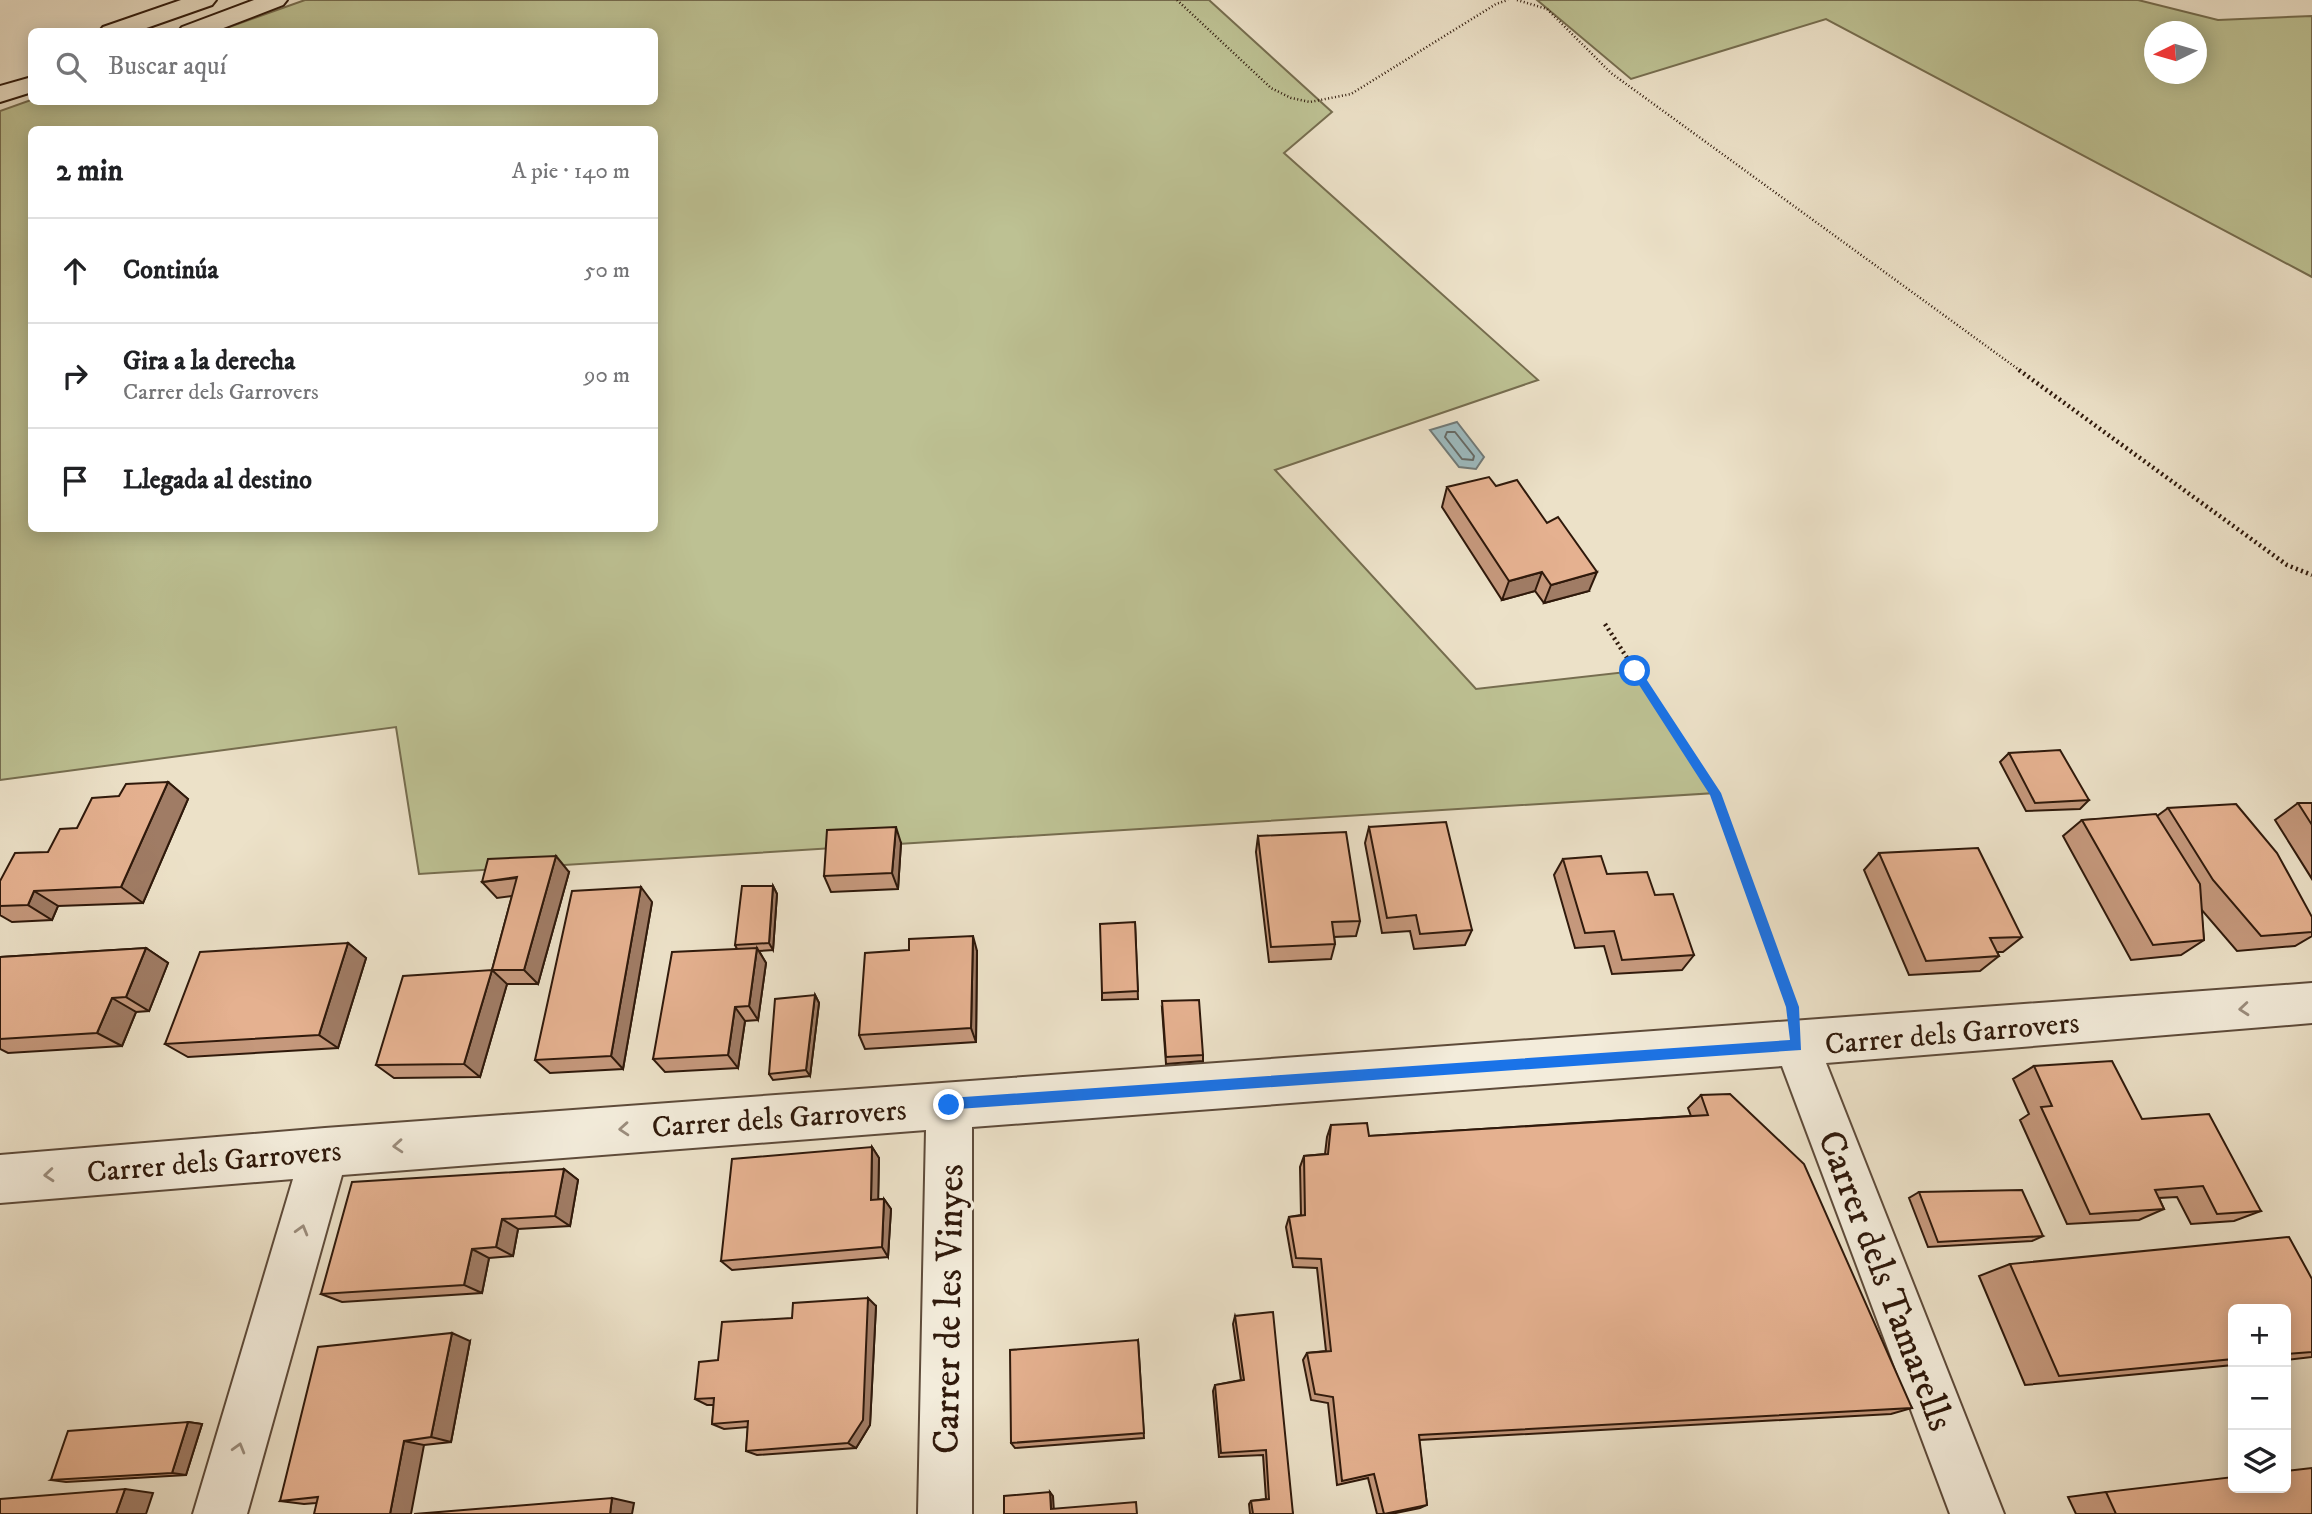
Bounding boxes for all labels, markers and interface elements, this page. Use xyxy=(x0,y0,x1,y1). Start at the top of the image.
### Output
north arrow xyxy=(2144,21,2207,84)
search box xyxy=(28,28,658,105)
icon: search xyxy=(52,48,90,86)
text: Buscar aquí xyxy=(108,50,226,83)
text: 2 min xyxy=(56,153,123,190)
text: A pie · 140 m xyxy=(512,157,630,186)
icon: ahead xyxy=(56,252,94,290)
text: Continúa xyxy=(123,254,218,287)
text: 50 m xyxy=(584,256,630,285)
text: Gira a la derecha xyxy=(123,345,295,378)
icon: right xyxy=(56,357,94,395)
text: 90 m xyxy=(584,361,630,390)
text: Carrer dels Garrovers xyxy=(123,378,319,407)
icon: arrive xyxy=(56,462,94,500)
text: Llegada al destino xyxy=(123,464,312,497)
route start xyxy=(1619,655,1650,686)
one-way arrow xyxy=(2238,1001,2249,1016)
street label: Carrer dels Garrovers xyxy=(1823,1005,2081,1064)
route end xyxy=(933,1089,964,1120)
street label: Carrer dels Garrovers xyxy=(651,1092,908,1147)
one-way arrow xyxy=(619,1121,630,1136)
street label: Carrer dels Tamarells xyxy=(1806,1124,1964,1438)
street label: Carrer dels Garrovers xyxy=(85,1133,343,1192)
one-way arrow xyxy=(392,1138,403,1153)
street label: Carrer de les Vinyes xyxy=(923,1164,976,1455)
one-way arrow xyxy=(43,1167,54,1182)
one-way arrow xyxy=(294,1224,309,1236)
map controls xyxy=(2228,1304,2291,1493)
button: + xyxy=(2228,1304,2291,1367)
button: − xyxy=(2228,1367,2291,1430)
button: layers xyxy=(2228,1430,2291,1493)
one-way arrow xyxy=(231,1443,246,1455)

